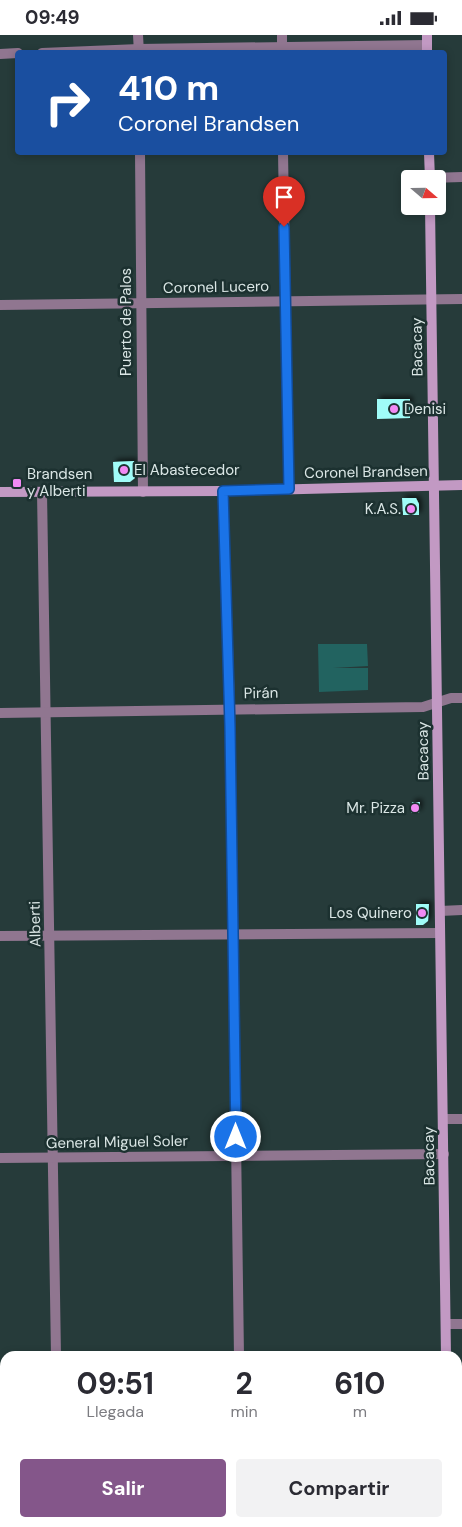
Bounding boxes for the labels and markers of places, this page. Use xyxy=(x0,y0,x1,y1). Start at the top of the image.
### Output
pin xyxy=(263,176,305,227)
place label: Denisi xyxy=(404,399,446,419)
marker: Denisi xyxy=(388,403,400,415)
place label: El Abastecedor xyxy=(134,460,240,480)
place label: Brandsen y Alberti xyxy=(27,464,92,501)
marker: El Abastecedor xyxy=(118,464,130,476)
marker: Brandsen y Alberti xyxy=(11,477,23,489)
place label: K.A.S. xyxy=(365,499,401,519)
marker: K.A.S. xyxy=(405,503,417,515)
place label: Mr. Pizza xyxy=(346,798,405,818)
marker: Mr. Pizza xyxy=(409,802,421,814)
place label: Los Quinero xyxy=(329,903,412,923)
marker: Los Quinero xyxy=(416,907,428,919)

